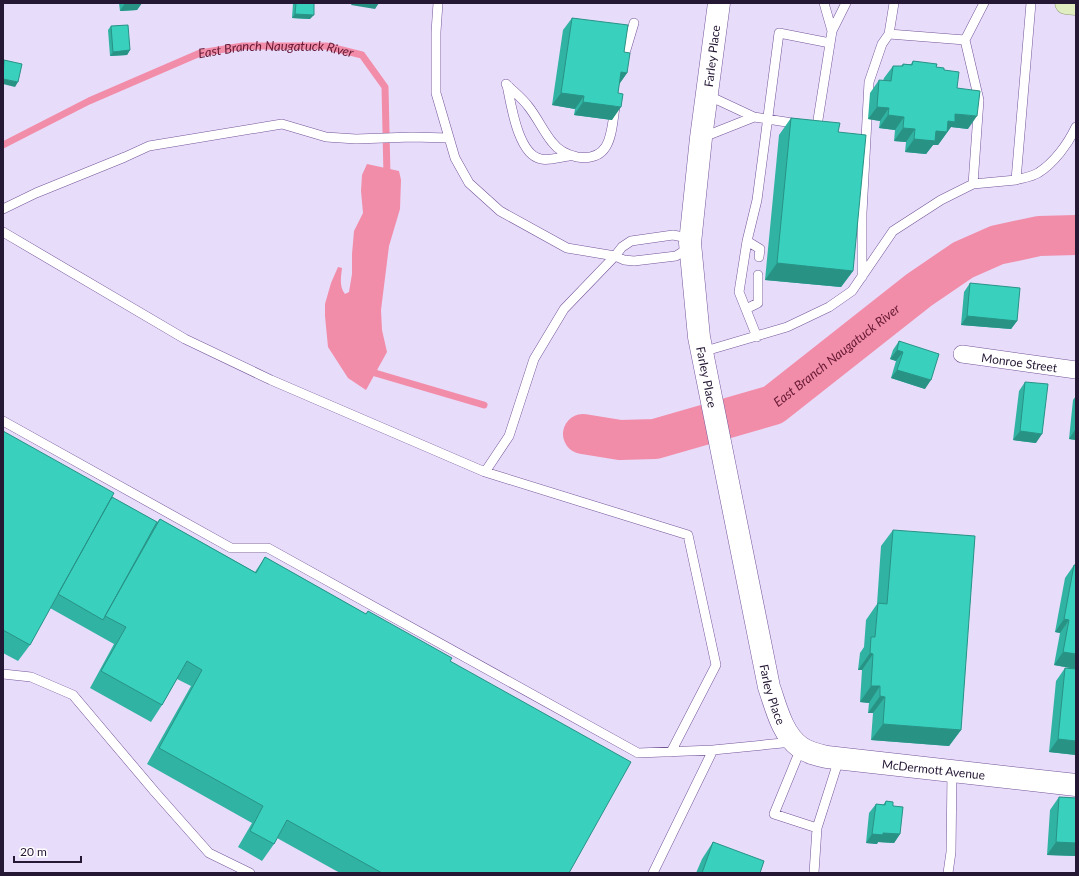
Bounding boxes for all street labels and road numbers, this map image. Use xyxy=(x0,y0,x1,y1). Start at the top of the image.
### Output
street label: Farley Place xyxy=(701,24,723,88)
street label: Farley Place xyxy=(694,345,720,409)
street label: Monroe Street xyxy=(981,349,1059,375)
street label: Farley Place xyxy=(757,663,789,727)
street label: McDermott Avenue xyxy=(881,756,986,782)

